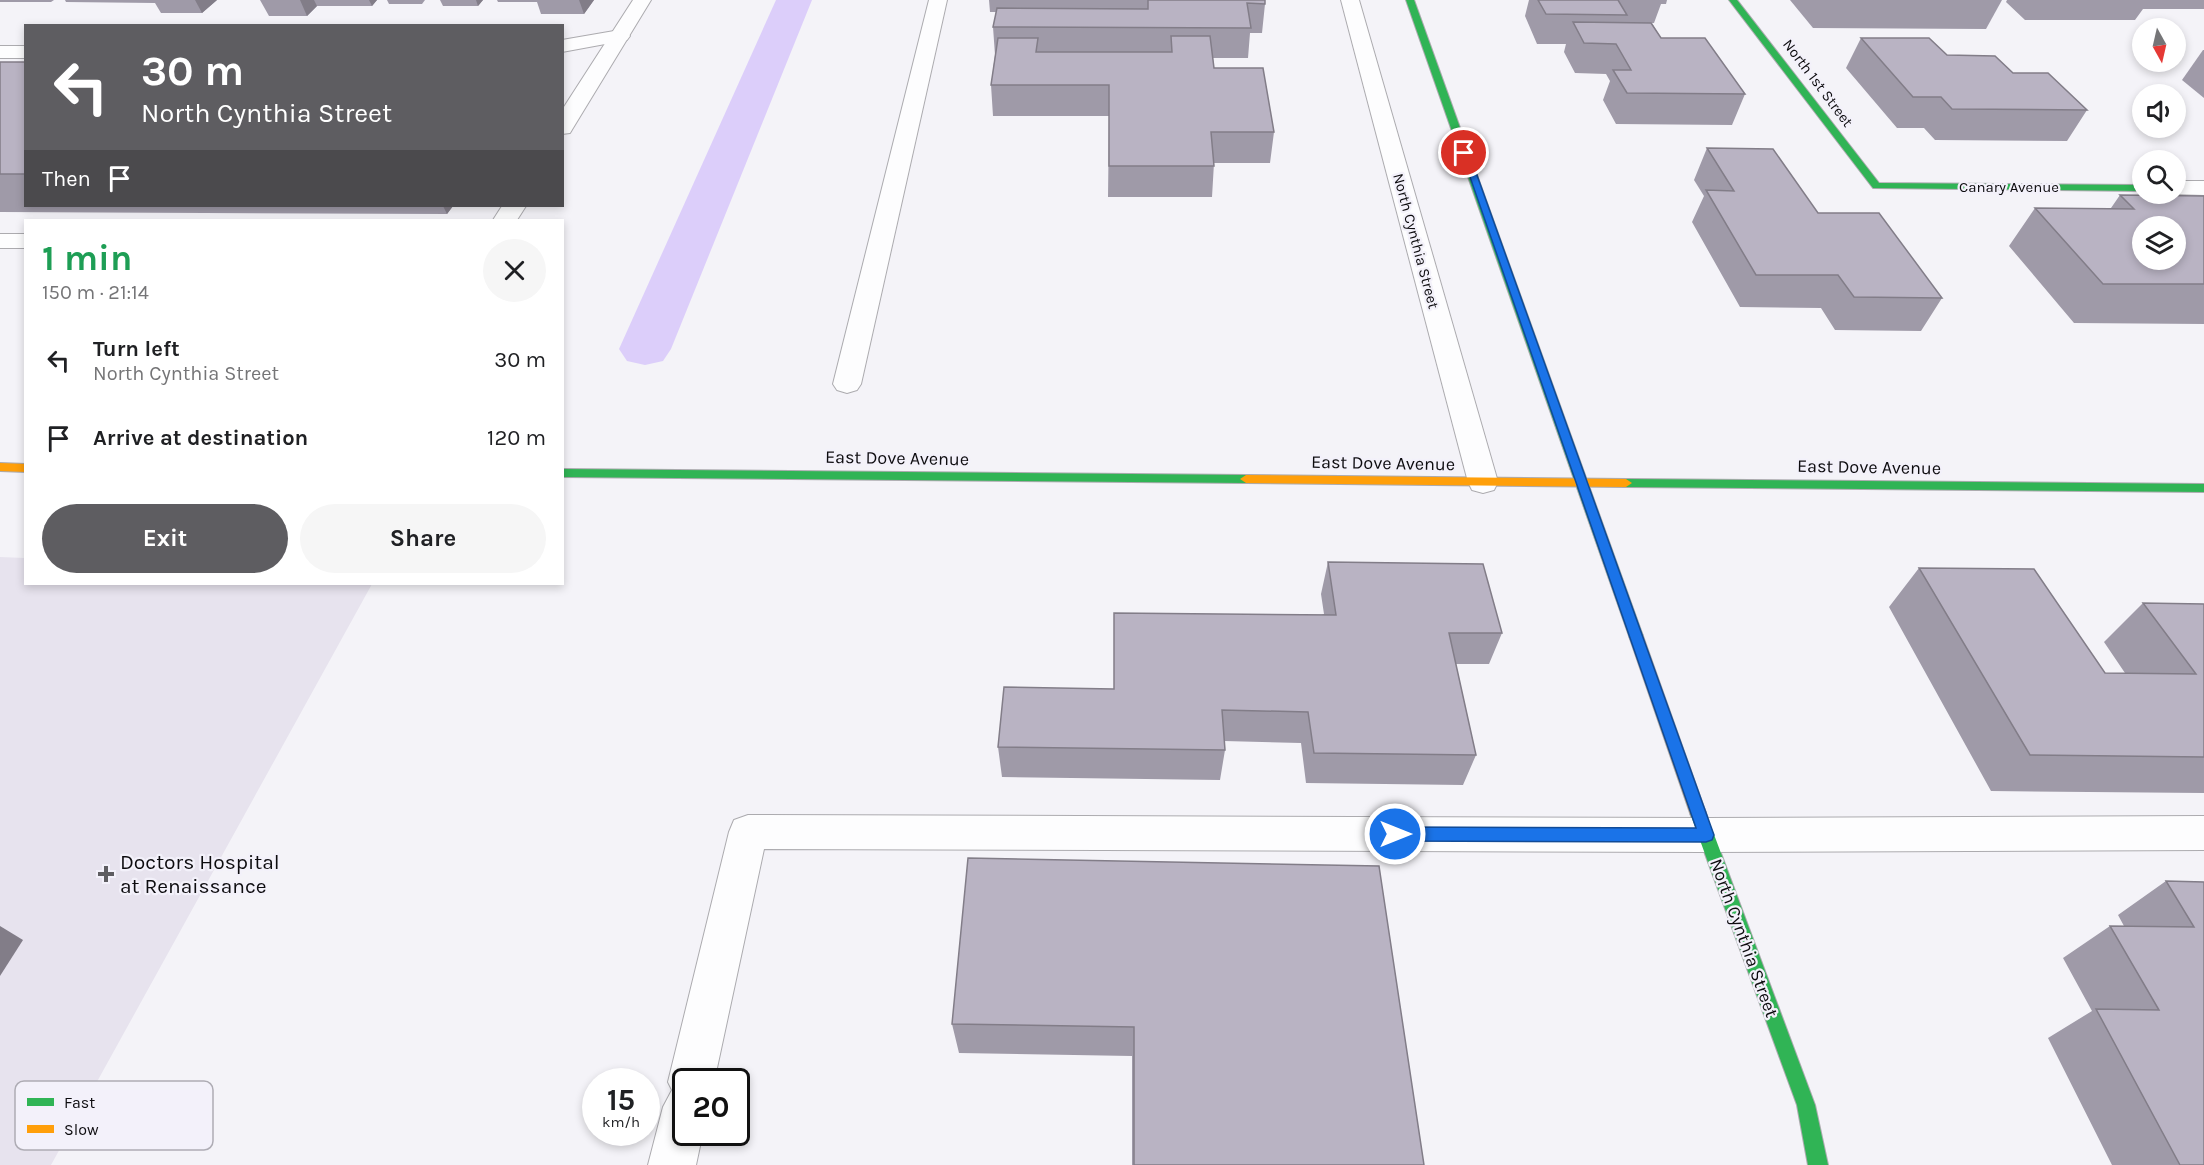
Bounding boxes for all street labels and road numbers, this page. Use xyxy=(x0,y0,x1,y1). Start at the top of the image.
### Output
street label: North 1st Street xyxy=(1779,36,1857,131)
street label: North Cynthia Street xyxy=(1389,171,1443,311)
street label: Canary Avenue xyxy=(1959,178,2059,196)
street label: East Dove Avenue xyxy=(825,446,969,470)
street label: East Dove Avenue xyxy=(1311,451,1455,475)
street label: East Dove Avenue xyxy=(1797,455,1941,479)
street label: North Cynthia Street xyxy=(1705,856,1783,1021)

